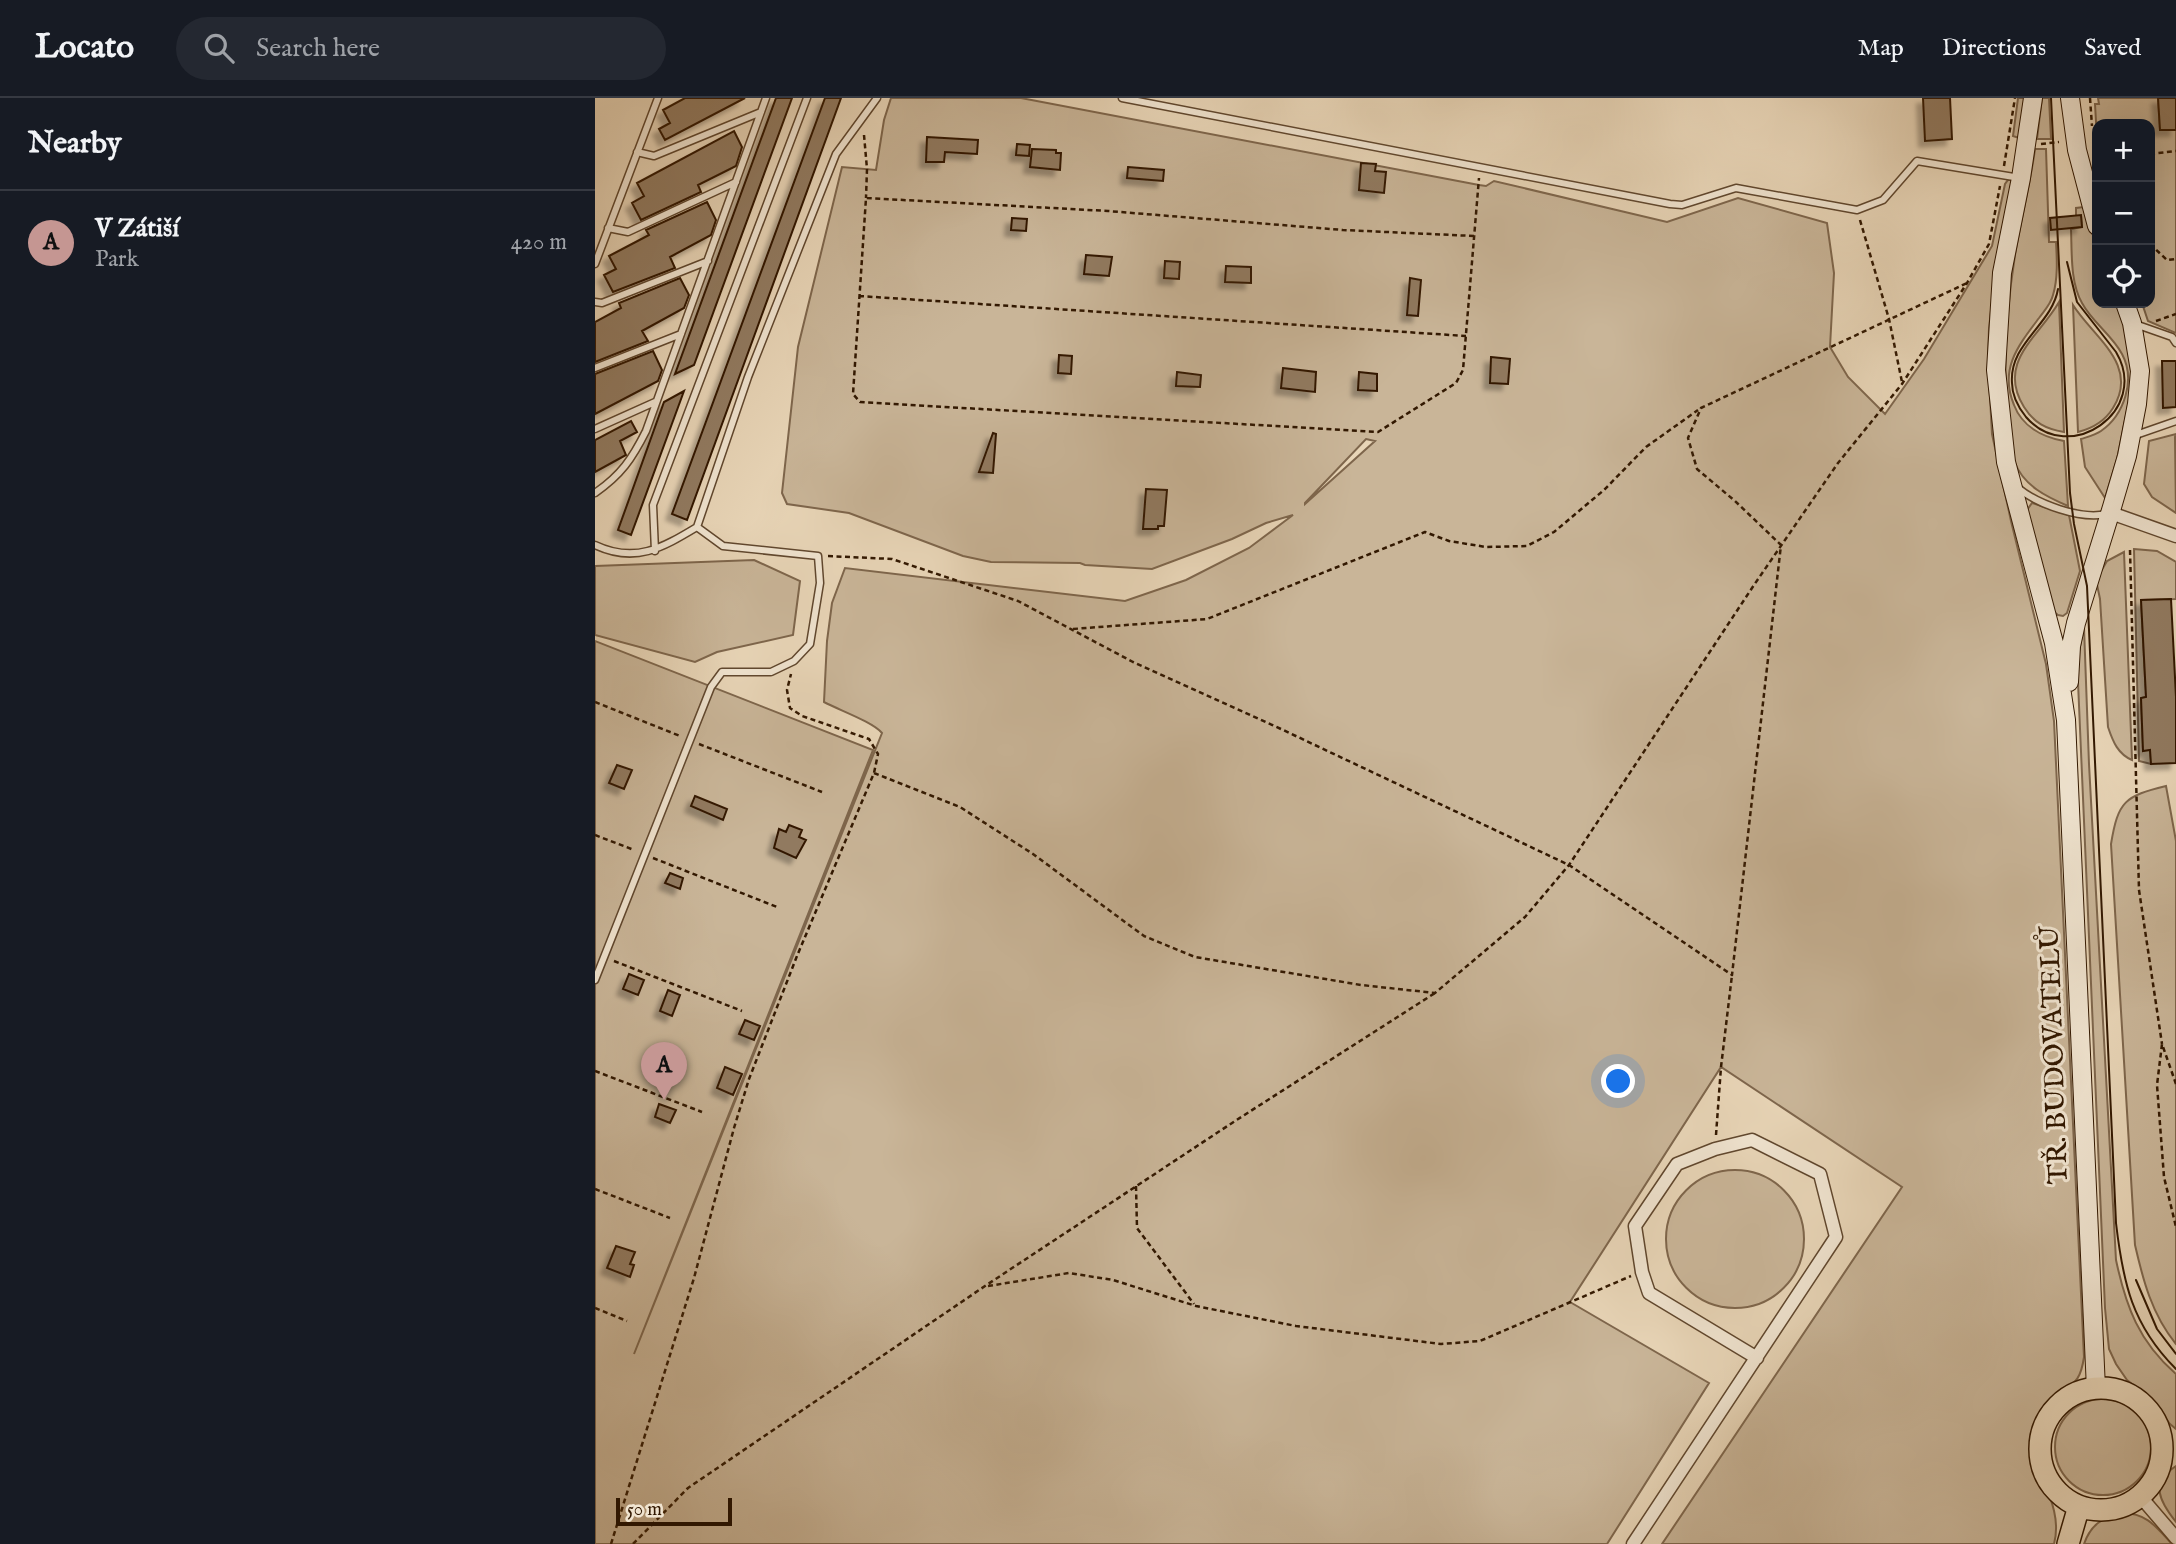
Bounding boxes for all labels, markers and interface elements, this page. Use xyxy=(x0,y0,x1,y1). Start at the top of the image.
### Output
search box xyxy=(176,17,666,80)
text: Locato xyxy=(35,27,134,69)
icon: search xyxy=(200,29,238,67)
text: Search here xyxy=(256,32,380,65)
text: Map xyxy=(1858,33,1904,64)
text: Directions xyxy=(1942,33,2046,64)
text: Saved xyxy=(2084,33,2141,64)
map controls xyxy=(2092,119,2155,308)
button: + xyxy=(2092,119,2155,182)
text: Nearby xyxy=(28,125,121,163)
button: − xyxy=(2092,182,2155,245)
text: V Zátiší xyxy=(95,212,179,245)
text: A xyxy=(43,228,59,257)
text: 420 m xyxy=(511,228,567,257)
text: Park xyxy=(95,245,139,274)
button: locate xyxy=(2092,245,2155,308)
street label: TŘ. BUDOVATELŮ xyxy=(2032,925,2077,1185)
pin: A xyxy=(641,1042,687,1100)
your location xyxy=(1601,1064,1635,1098)
scale bar xyxy=(616,1495,731,1527)
text: 50 m xyxy=(627,1498,662,1522)

